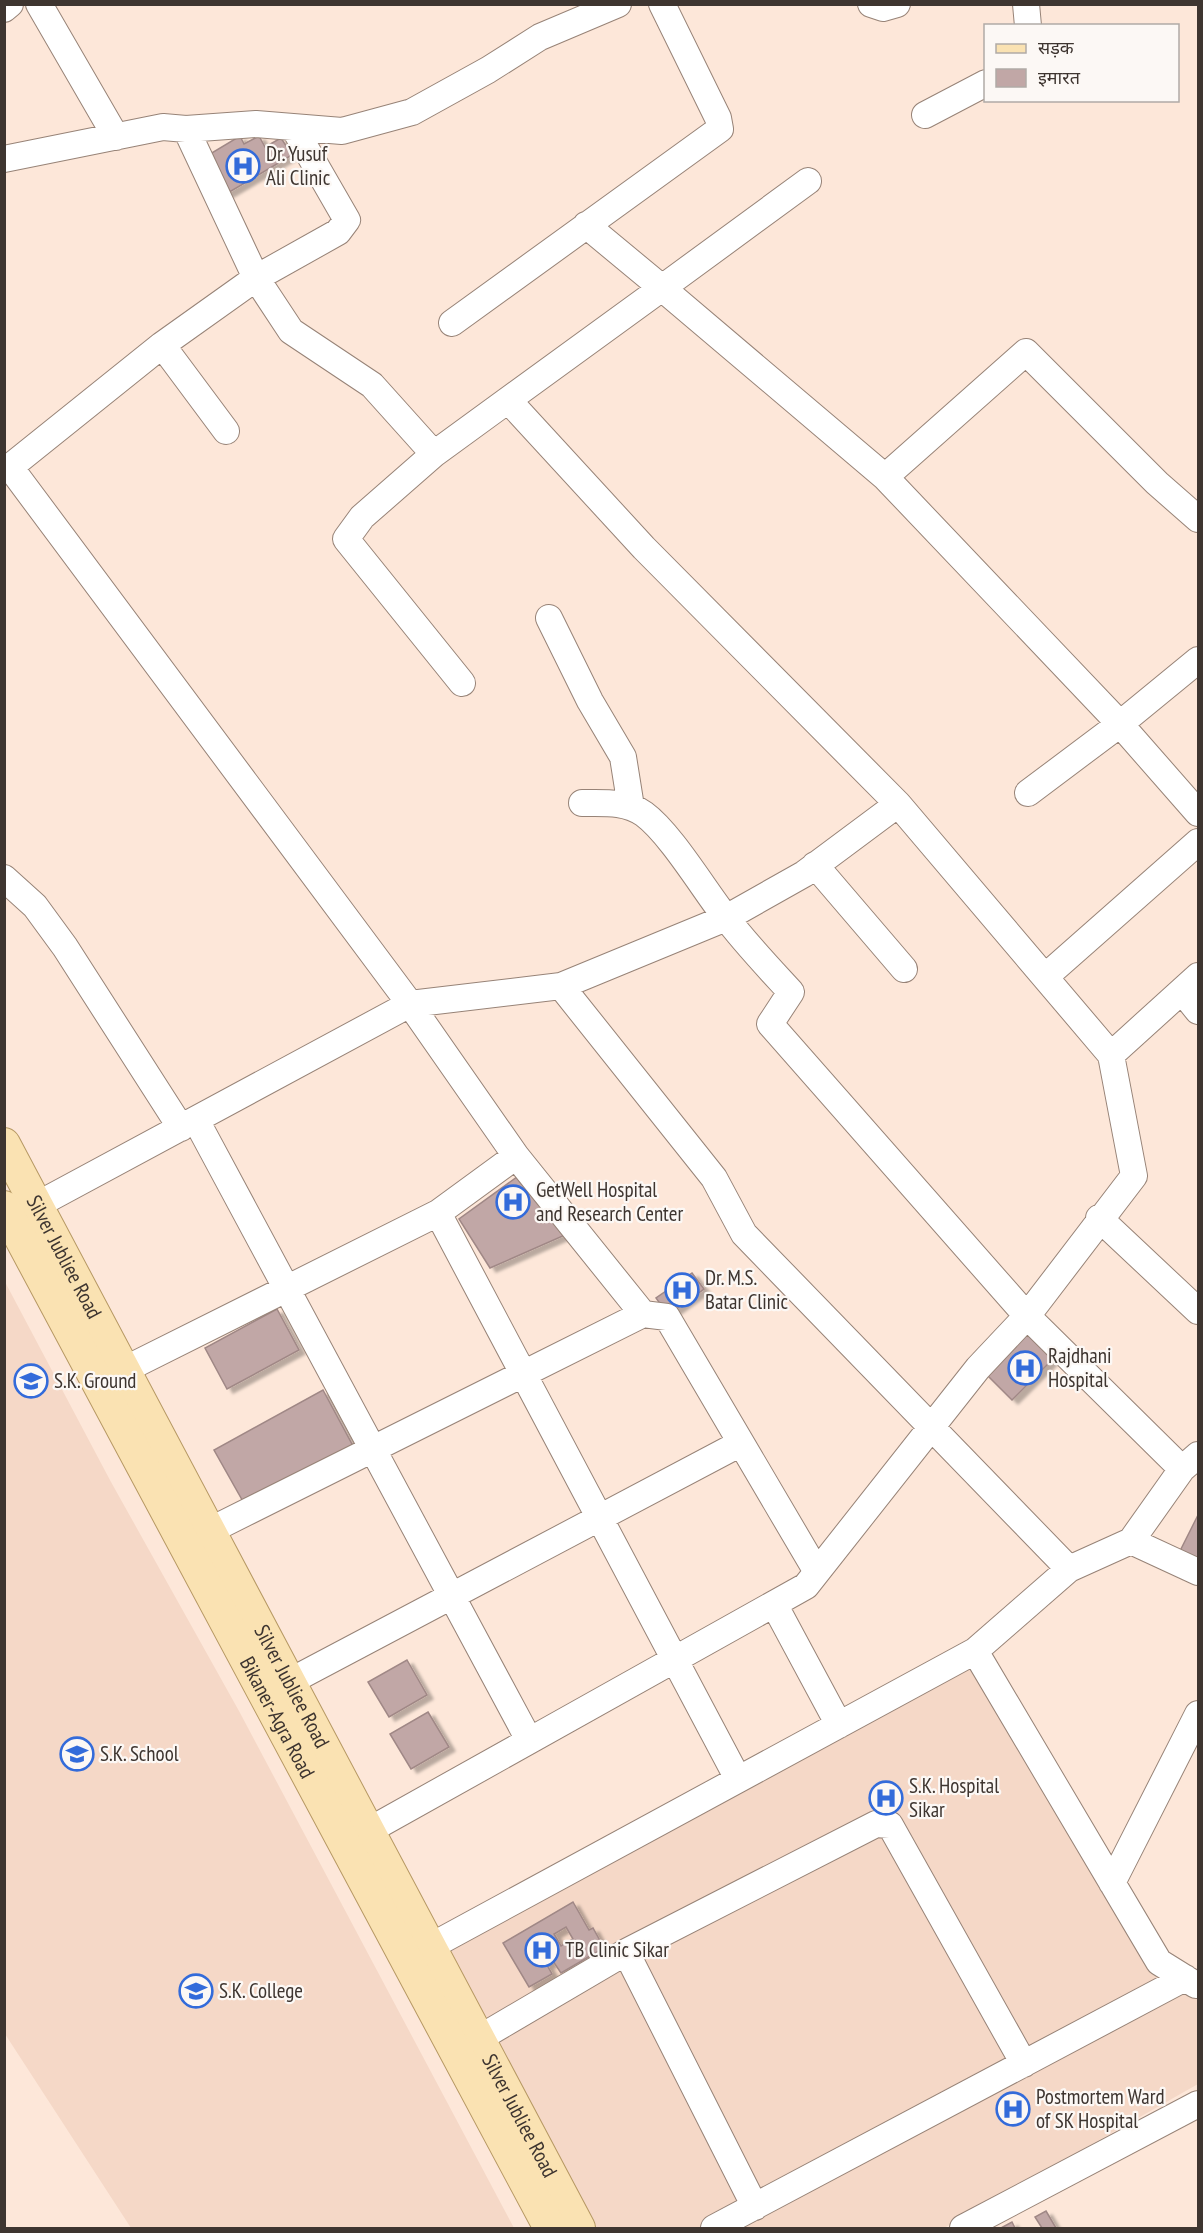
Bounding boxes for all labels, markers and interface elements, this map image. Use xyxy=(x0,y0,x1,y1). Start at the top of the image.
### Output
legend xyxy=(984,24,1179,102)
text: सड़क xyxy=(1038,36,1075,59)
text: इमारत xyxy=(1038,66,1081,89)
place label: Dr. Yusuf Ali Clinic xyxy=(266,140,331,191)
hospital icon: Dr. Yusuf Ali Clinic xyxy=(225,148,261,184)
place label: GetWell Hospital and Research Center xyxy=(536,1176,683,1227)
hospital icon: GetWell Hospital and Research Center xyxy=(495,1184,531,1220)
street label: Silver Jubliee Road xyxy=(21,1191,108,1323)
place label: Dr. M.S. Batar Clinic xyxy=(705,1264,789,1315)
hospital icon: Dr. M.S. Batar Clinic xyxy=(664,1272,700,1308)
place label: Rajdhani Hospital xyxy=(1048,1342,1112,1393)
hospital icon: Rajdhani Hospital xyxy=(1007,1350,1043,1386)
school or university icon: S.K. Ground xyxy=(13,1363,49,1399)
place label: S.K. Ground xyxy=(54,1367,136,1394)
street label: Silver Jubliee Road xyxy=(248,1620,336,1752)
street label: Bikaner-Agra Road xyxy=(234,1652,321,1783)
school or university icon: S.K. School xyxy=(59,1736,95,1772)
place label: S.K. School xyxy=(100,1740,179,1767)
place label: S.K. Hospital Sikar xyxy=(909,1772,999,1823)
hospital icon: S.K. Hospital Sikar xyxy=(868,1780,904,1816)
hospital icon: TB Clinic Sikar xyxy=(524,1932,560,1968)
place label: TB Clinic Sikar xyxy=(565,1936,669,1963)
school or university icon: S.K. College xyxy=(178,1973,214,2009)
place label: S.K. College xyxy=(219,1977,303,2004)
street label: Silver Jubliee Road xyxy=(476,2049,564,2182)
place label: Postmortem Ward of SK Hospital xyxy=(1036,2083,1165,2134)
hospital icon: Postmortem Ward of SK Hospital xyxy=(995,2091,1031,2127)

